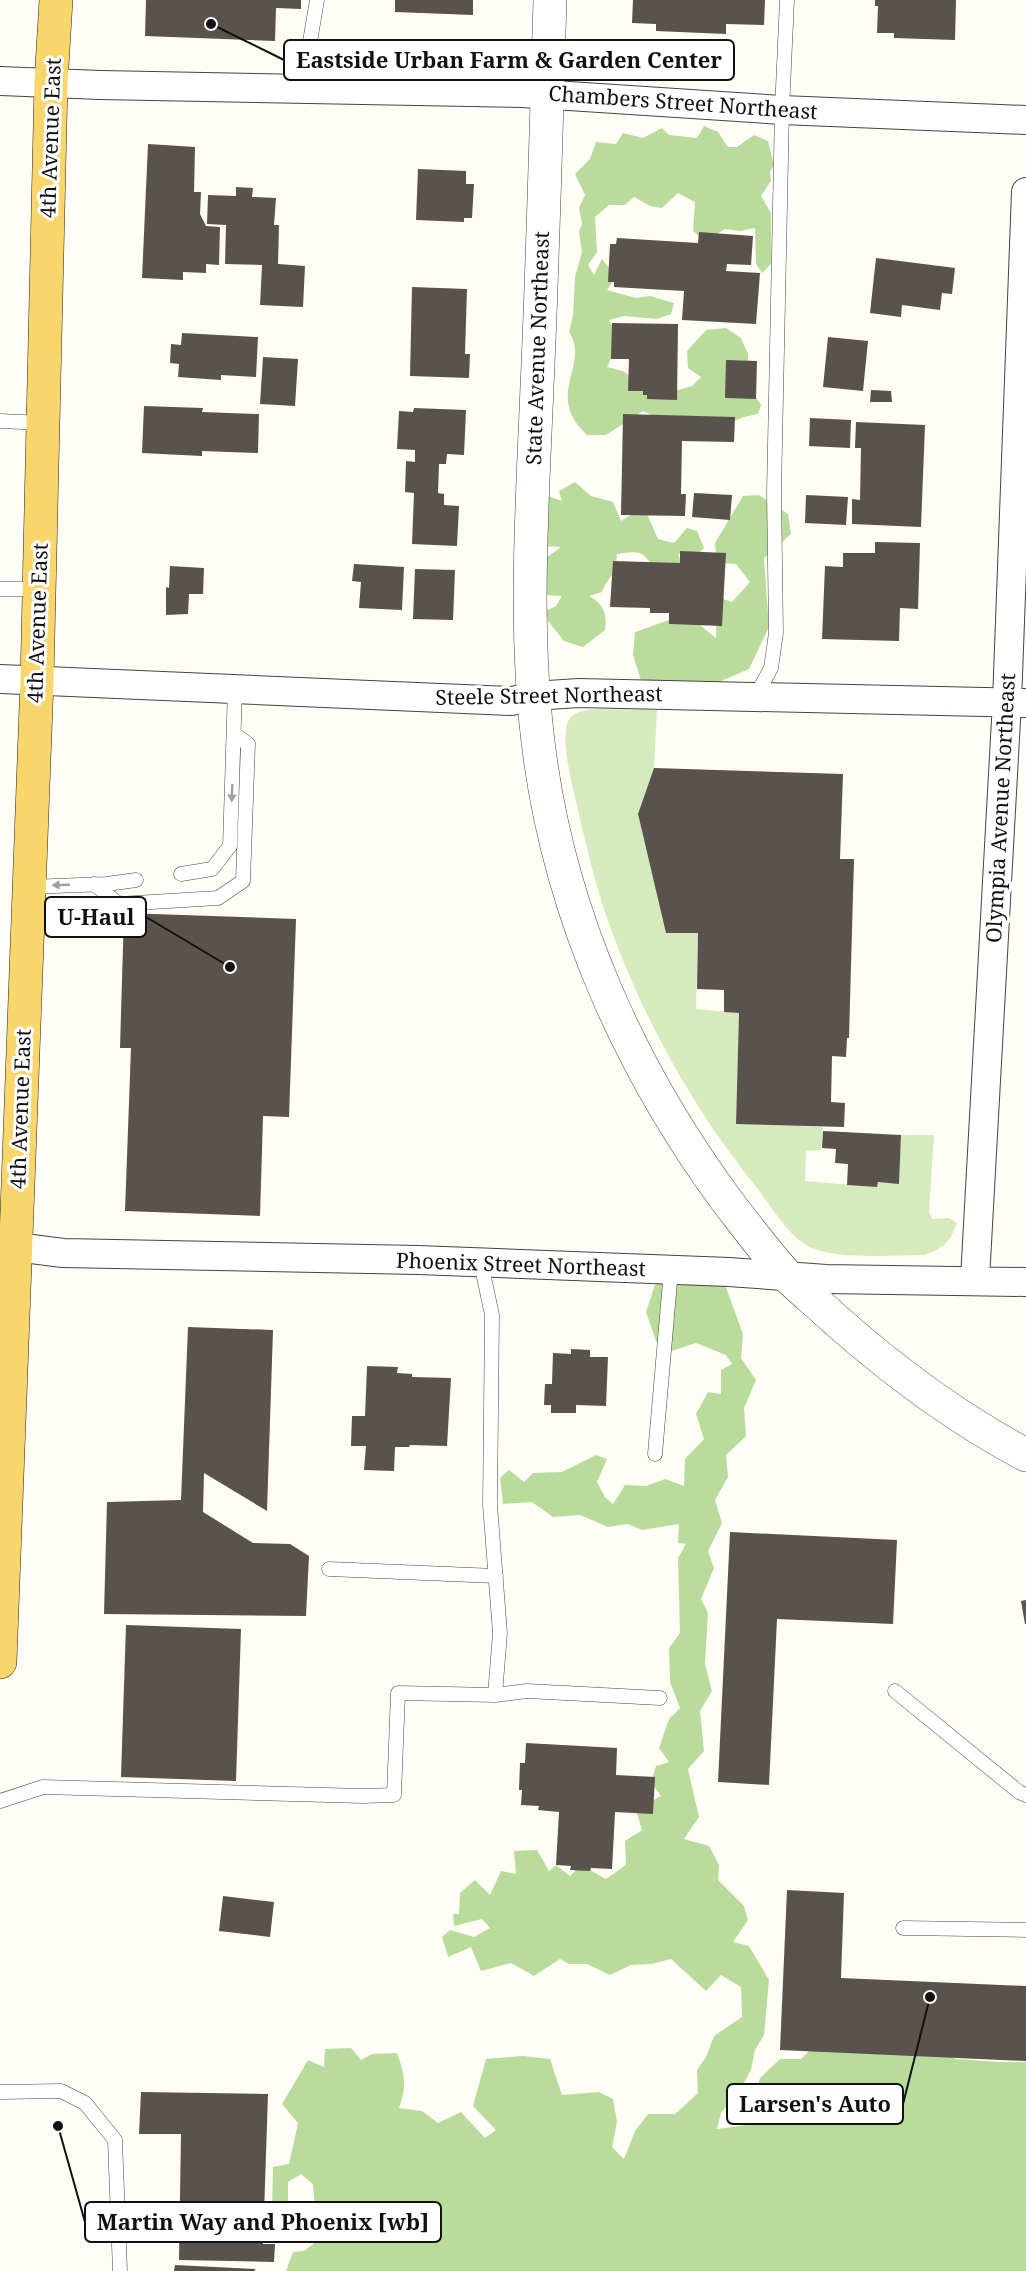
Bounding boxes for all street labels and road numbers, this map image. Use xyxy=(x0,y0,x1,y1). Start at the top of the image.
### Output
street label: 4th Avenue East xyxy=(33,57,67,219)
street label: Chambers Street Northeast xyxy=(548,79,818,125)
street label: State Avenue Northeast xyxy=(519,231,555,465)
street label: 4th Avenue East xyxy=(20,542,54,704)
street label: Olympia Avenue Northeast xyxy=(979,672,1021,943)
street label: Steele Street Northeast xyxy=(435,679,663,711)
street label: 4th Avenue East xyxy=(3,1028,37,1190)
street label: Phoenix Street Northeast xyxy=(396,1246,646,1282)

